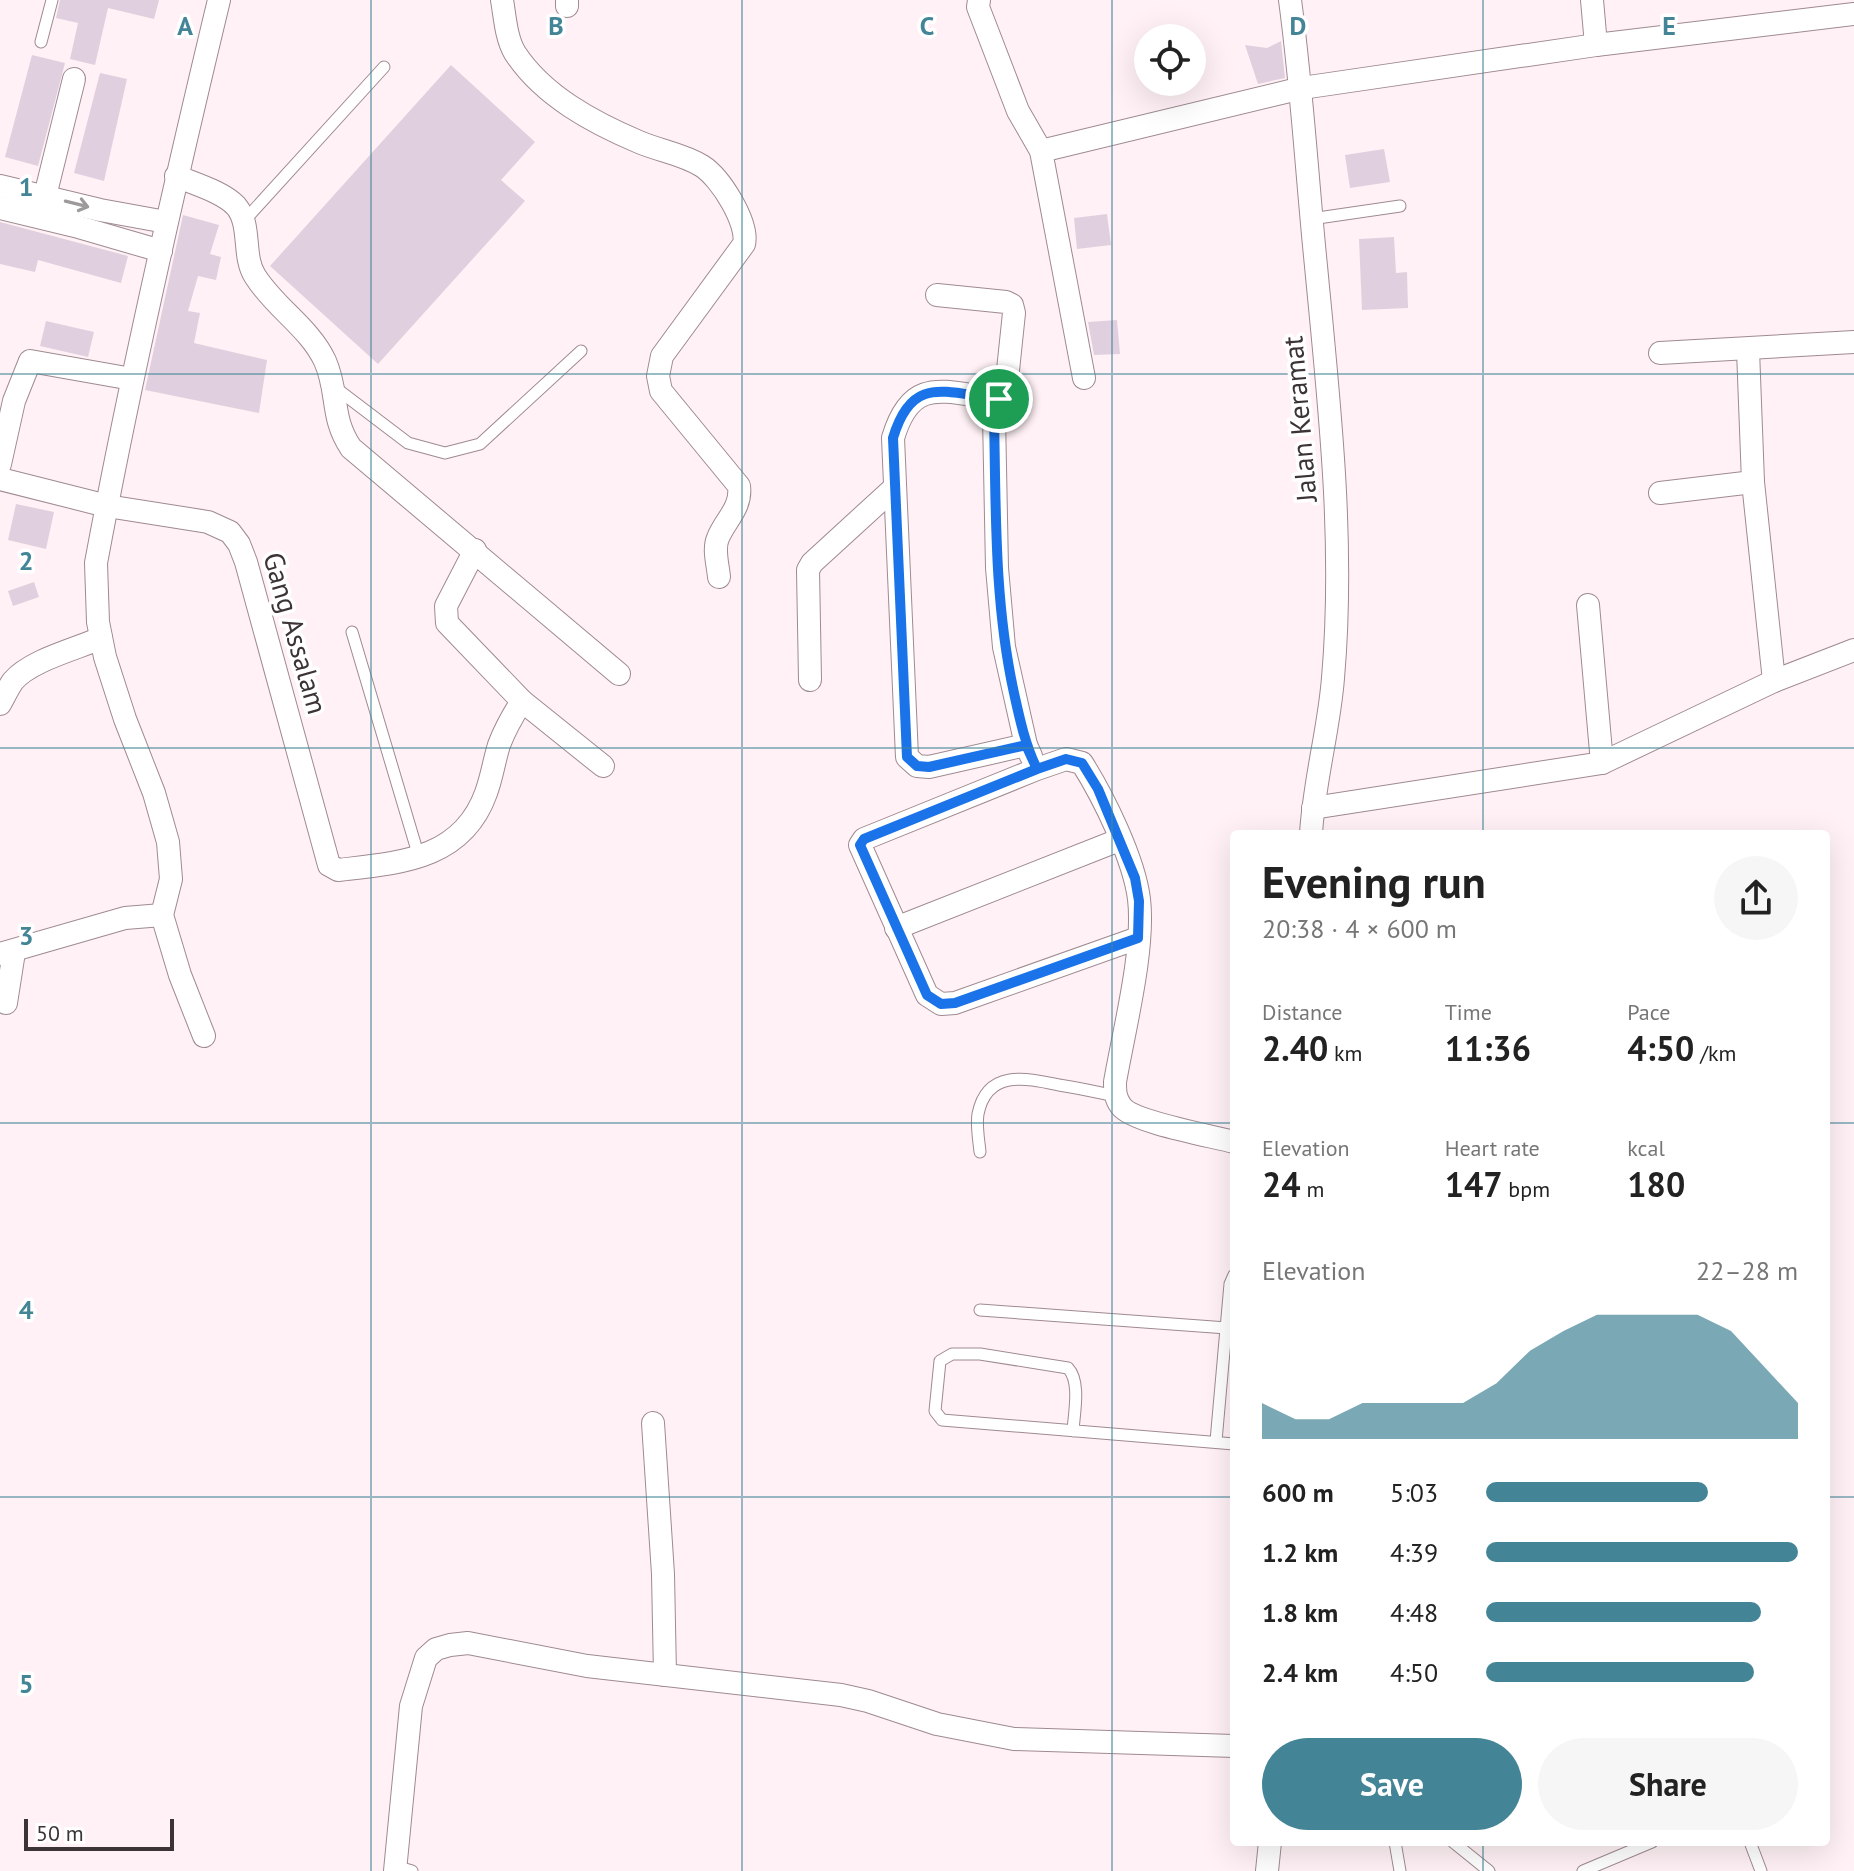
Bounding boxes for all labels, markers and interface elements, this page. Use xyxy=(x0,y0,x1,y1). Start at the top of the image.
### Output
text: A xyxy=(177,9,193,42)
text: B xyxy=(548,9,564,42)
text: C xyxy=(920,9,934,42)
text: D xyxy=(1290,9,1306,42)
text: E xyxy=(1662,9,1676,42)
map controls xyxy=(1134,24,1206,96)
button: locate xyxy=(1134,24,1206,96)
text: 1 xyxy=(19,170,33,203)
one-way arrow xyxy=(64,197,90,212)
street label: Jalan Keramat xyxy=(1273,334,1325,504)
pin xyxy=(965,365,1033,433)
icon: arrive xyxy=(977,377,1021,421)
text: 2 xyxy=(19,544,33,577)
street label: Gang Assalam xyxy=(255,548,337,718)
text: Evening run xyxy=(1262,853,1486,910)
button: share xyxy=(1714,856,1798,940)
text: 20:38 · 4 × 600 m xyxy=(1262,912,1457,945)
text: 3 xyxy=(19,919,33,952)
text: Distance xyxy=(1262,998,1343,1026)
text: Time xyxy=(1445,998,1492,1026)
text: Pace xyxy=(1627,998,1670,1026)
text: 2.40 xyxy=(1262,1026,1328,1070)
text: 11:36 xyxy=(1445,1026,1531,1070)
text: 4:50 xyxy=(1627,1026,1694,1070)
text: km xyxy=(1328,1039,1362,1067)
text: /km xyxy=(1694,1039,1736,1067)
text: Elevation xyxy=(1262,1134,1350,1162)
text: Heart rate xyxy=(1445,1134,1540,1162)
text: kcal xyxy=(1627,1134,1665,1162)
text: 24 xyxy=(1262,1162,1301,1206)
text: 147 xyxy=(1445,1162,1503,1206)
text: 180 xyxy=(1627,1162,1685,1206)
text: m xyxy=(1301,1175,1324,1203)
text: bpm xyxy=(1503,1175,1550,1203)
text: Elevation xyxy=(1262,1254,1366,1287)
text: 22–28 m xyxy=(1696,1254,1798,1287)
text: 4 xyxy=(19,1293,34,1326)
text: 600 m xyxy=(1262,1476,1334,1509)
text: 5:03 xyxy=(1390,1476,1438,1509)
text: 1.2 km xyxy=(1262,1536,1338,1569)
text: 4:39 xyxy=(1390,1536,1438,1569)
text: 1.8 km xyxy=(1262,1596,1338,1629)
text: 4:48 xyxy=(1390,1596,1438,1629)
text: 2.4 km xyxy=(1262,1656,1338,1689)
text: 4:50 xyxy=(1390,1656,1438,1689)
text: 5 xyxy=(19,1667,33,1700)
button: Save xyxy=(1262,1738,1522,1830)
button: Share xyxy=(1538,1738,1798,1830)
scale bar xyxy=(24,1815,174,1851)
text: 50 m xyxy=(36,1819,84,1847)

